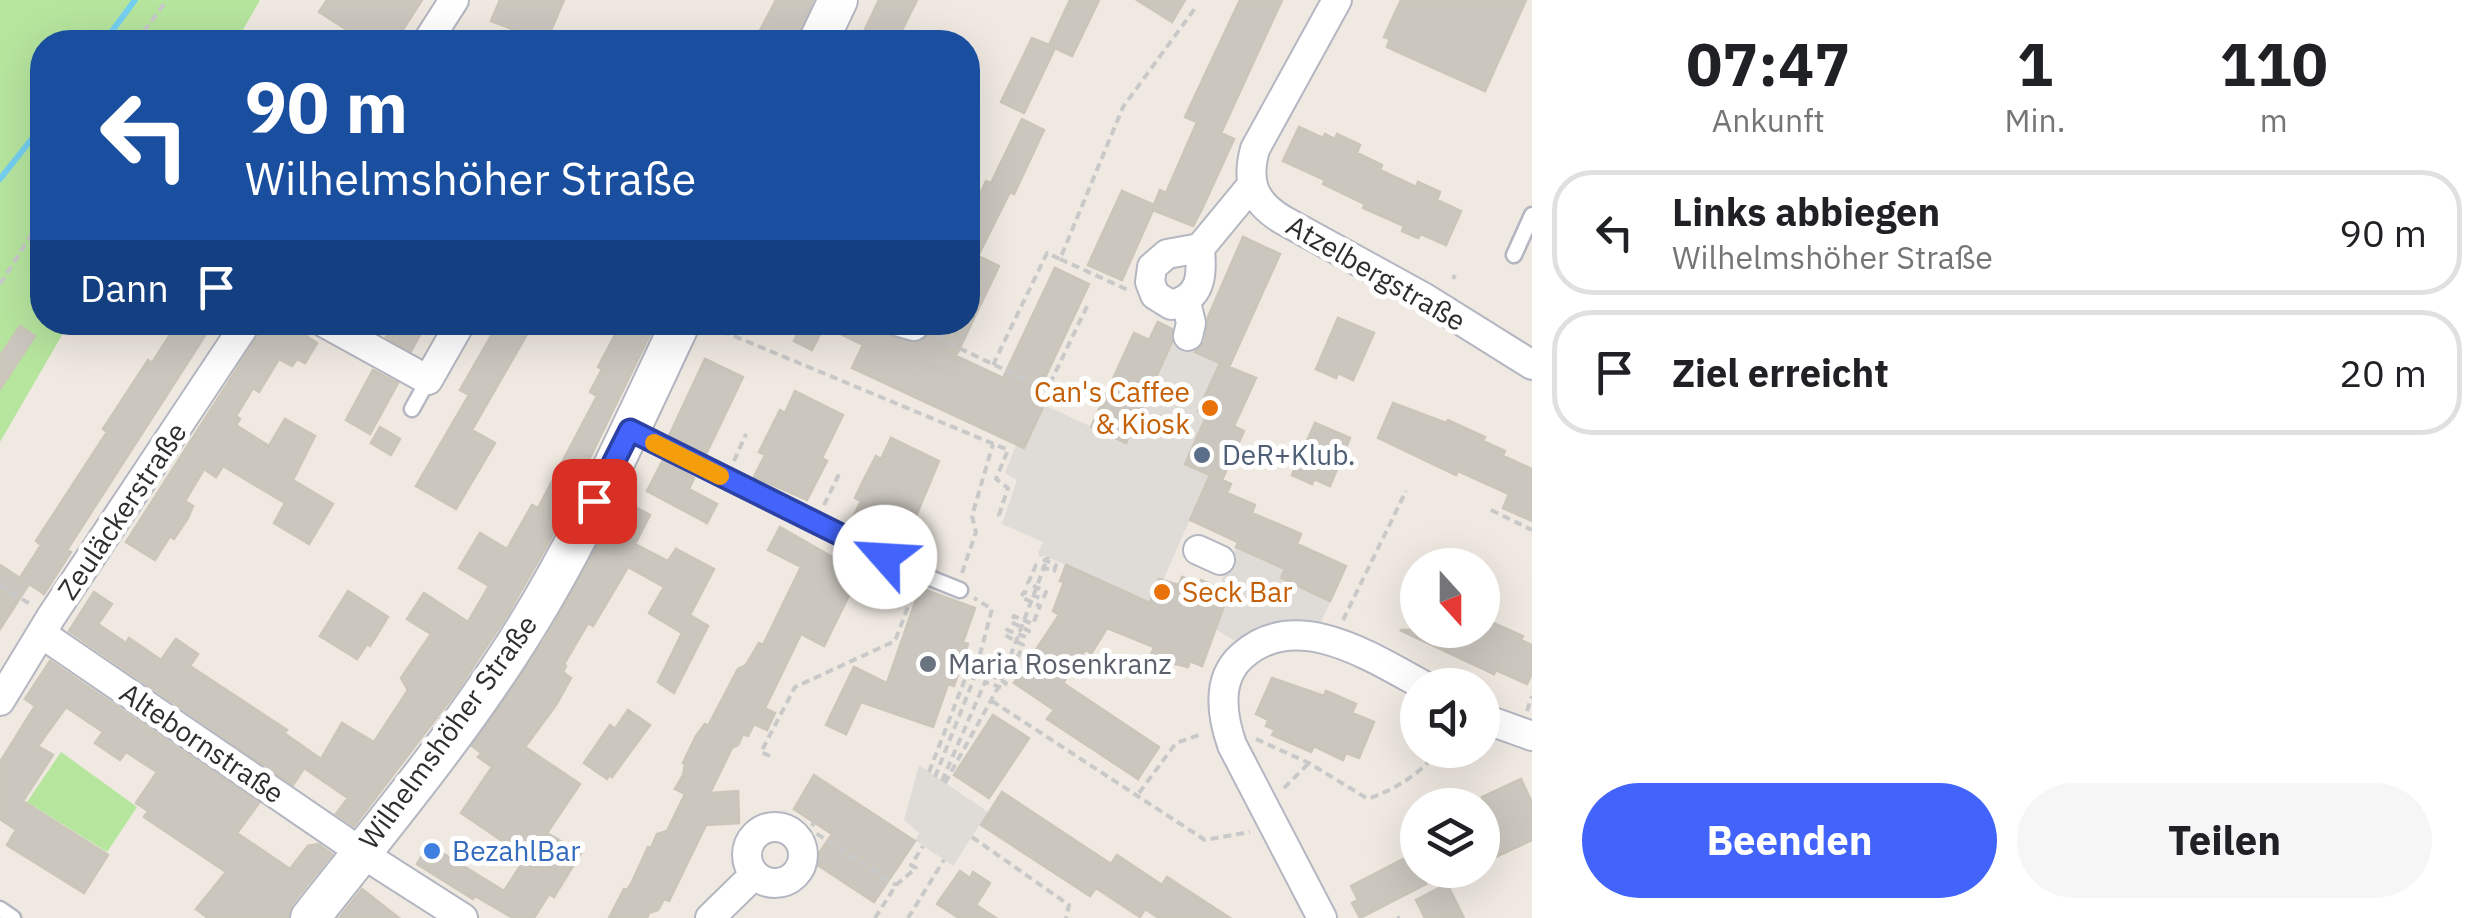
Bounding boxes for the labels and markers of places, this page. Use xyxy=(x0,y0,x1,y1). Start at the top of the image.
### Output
place label: Can's Caffee & Kiosk xyxy=(1034,373,1190,442)
marker: Can's Caffee & Kiosk xyxy=(1199,397,1221,419)
place label: DeR+Klub. xyxy=(1222,436,1355,473)
marker: DeR+Klub. xyxy=(1191,444,1213,466)
pin xyxy=(552,459,637,544)
place label: Seck Bar xyxy=(1182,573,1293,610)
marker: Seck Bar xyxy=(1151,581,1173,603)
place label: Maria Rosenkranz xyxy=(948,645,1171,682)
marker: Maria Rosenkranz xyxy=(917,653,939,675)
place label: BezahlBar xyxy=(452,832,581,869)
marker: BezahlBar xyxy=(421,840,443,862)

